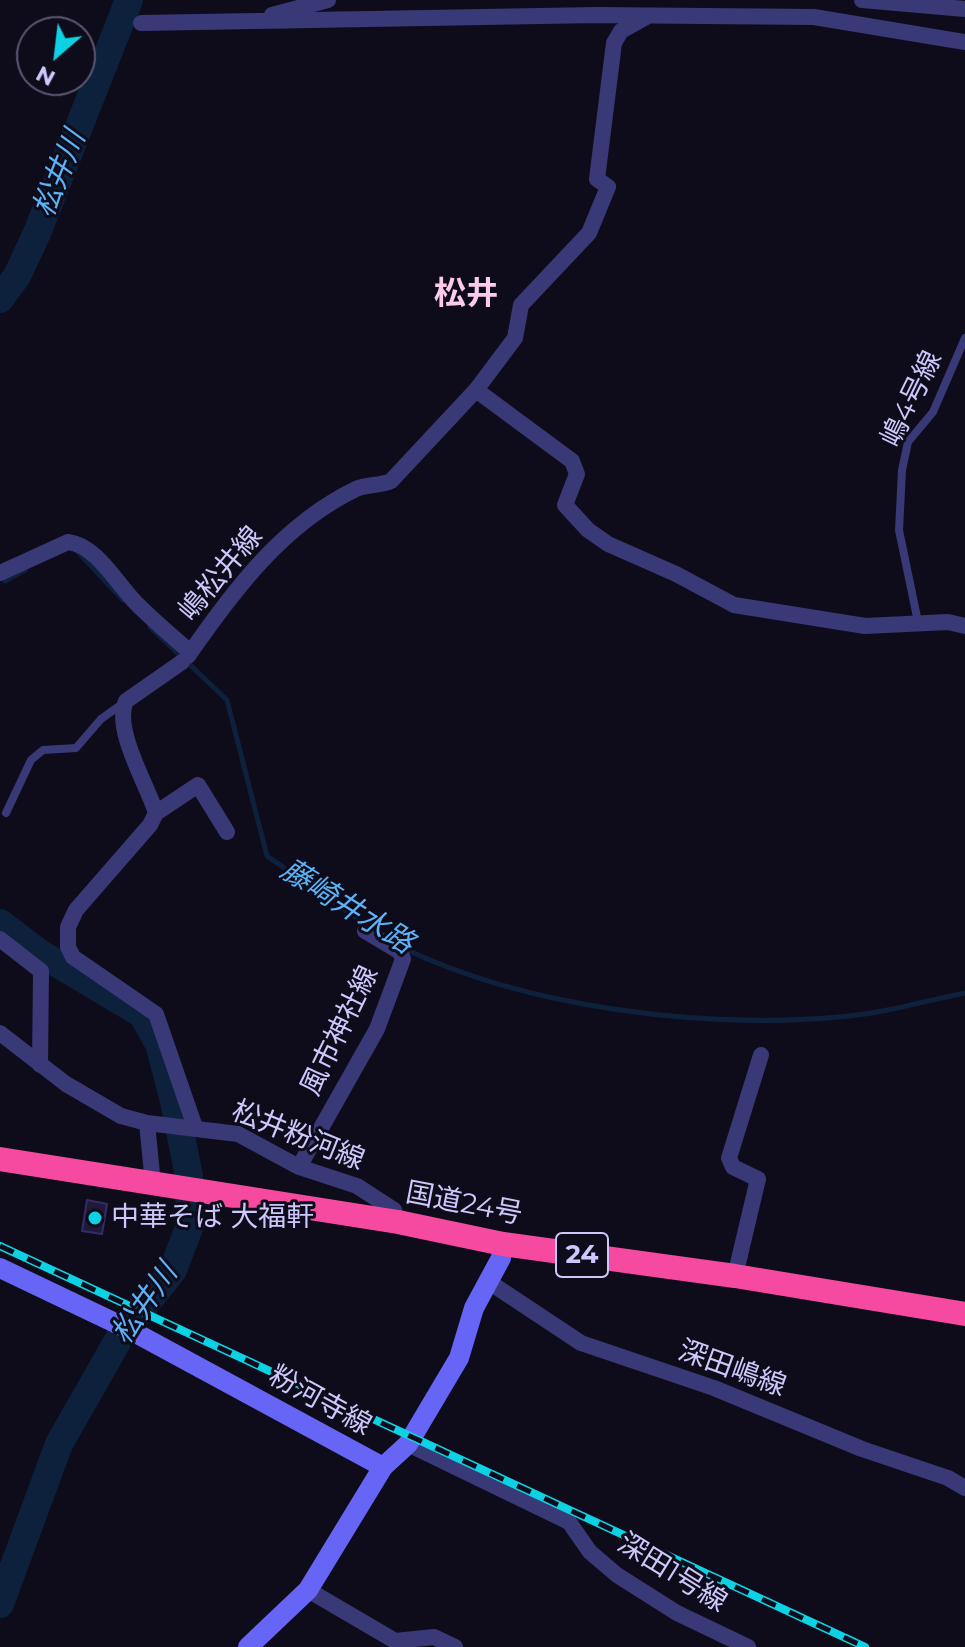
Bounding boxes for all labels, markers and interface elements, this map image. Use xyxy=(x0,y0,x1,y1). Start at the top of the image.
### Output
north arrow xyxy=(16,16,96,96)
text: N xyxy=(31,60,60,92)
water label: 松井川 xyxy=(26,126,94,222)
district label: 松井 xyxy=(434,276,498,314)
street label: 嶋4号線 xyxy=(874,346,950,452)
street label: 嶋松井線 xyxy=(172,520,270,628)
water label: 藤崎井水路 xyxy=(274,852,420,962)
street label: 風市神社線 xyxy=(294,961,386,1101)
street label: 松井粉河線 xyxy=(227,1094,369,1178)
street label: 国道24号 xyxy=(403,1176,525,1232)
place label: 中華そば 大福軒 xyxy=(111,1201,314,1235)
marker: 中華そば 大福軒 xyxy=(86,1209,104,1227)
road number: 24 xyxy=(556,1233,608,1277)
water label: 松井川 xyxy=(104,1257,186,1351)
street label: 深田嶋線 xyxy=(674,1334,790,1404)
street label: 粉河寺線 xyxy=(263,1359,377,1443)
street label: 深田1号線 xyxy=(611,1526,733,1620)

